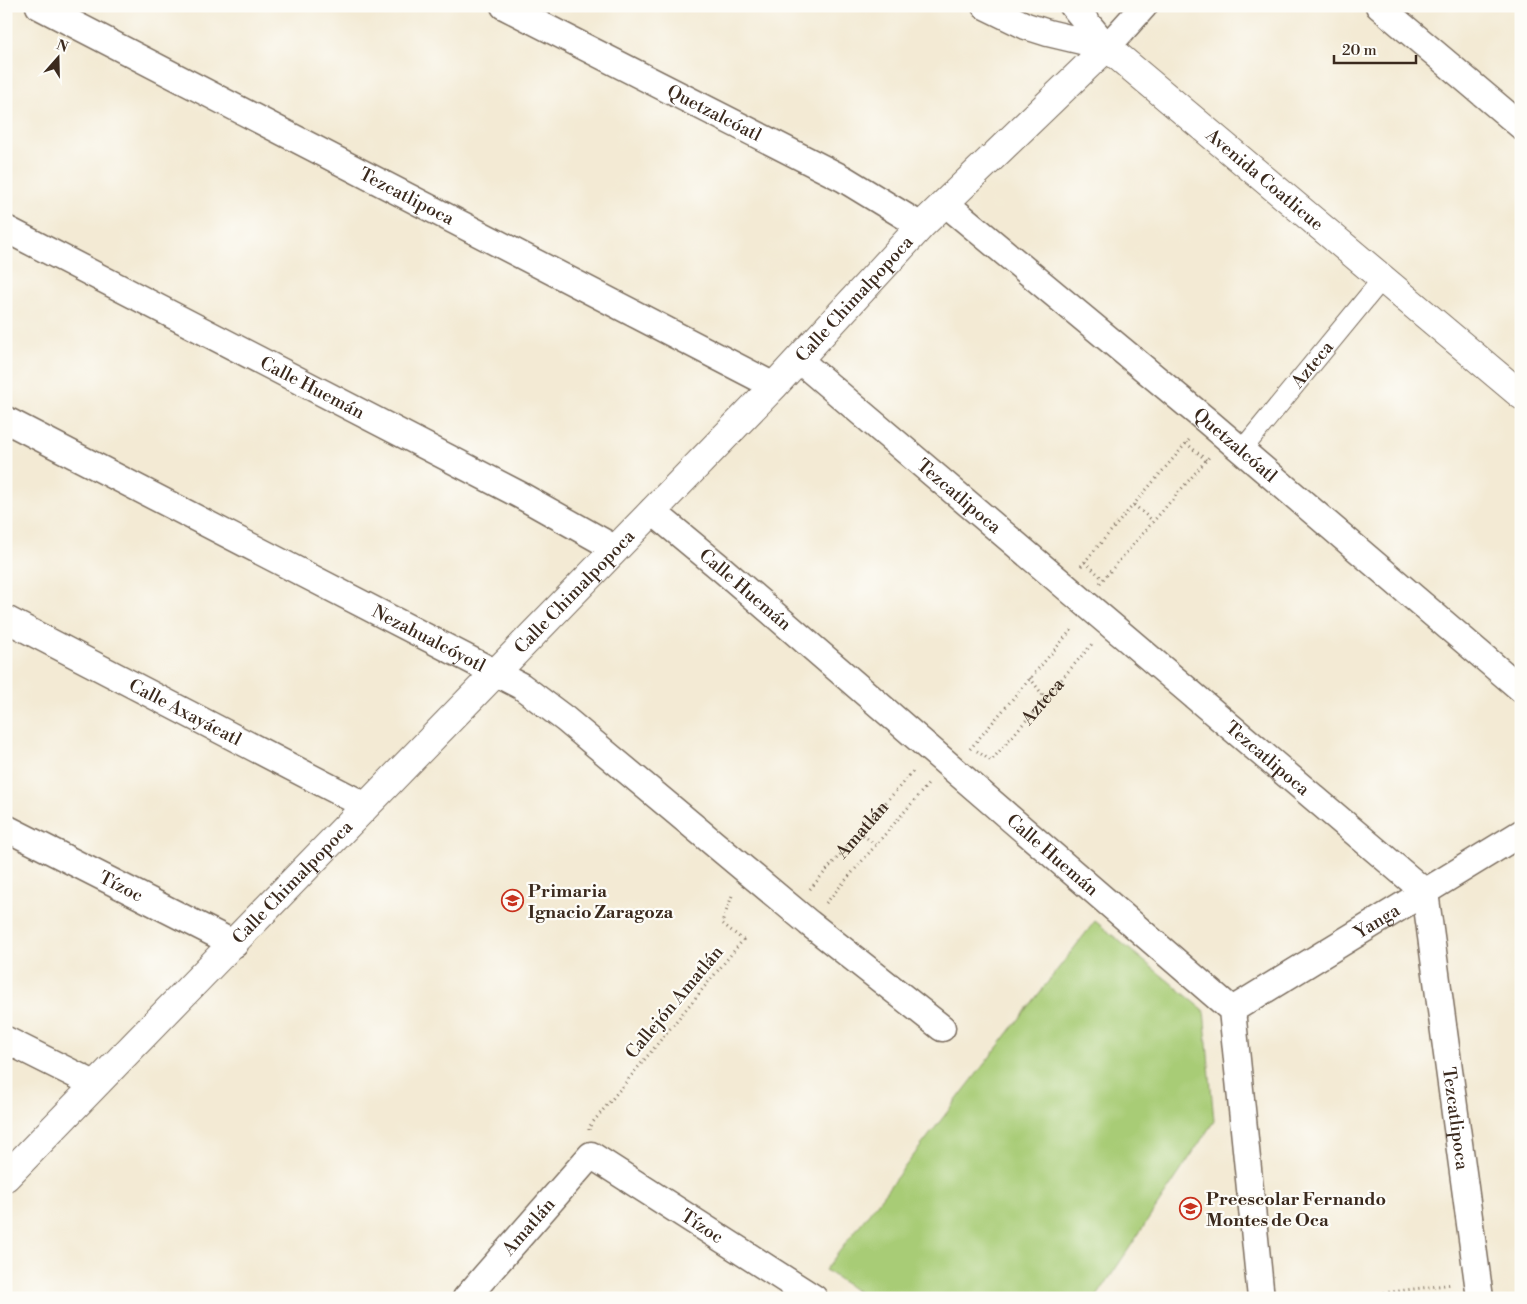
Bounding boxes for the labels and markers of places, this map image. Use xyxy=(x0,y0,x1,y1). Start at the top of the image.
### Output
place label: Primaria Ignacio Zaragoza xyxy=(528,880,673,924)
school or university icon: Primaria Ignacio Zaragoza xyxy=(500,889,524,913)
place label: Preescolar Fernando Montes de Oca xyxy=(1206,1188,1386,1232)
school or university icon: Preescolar Fernando Montes de Oca xyxy=(1178,1197,1202,1221)

